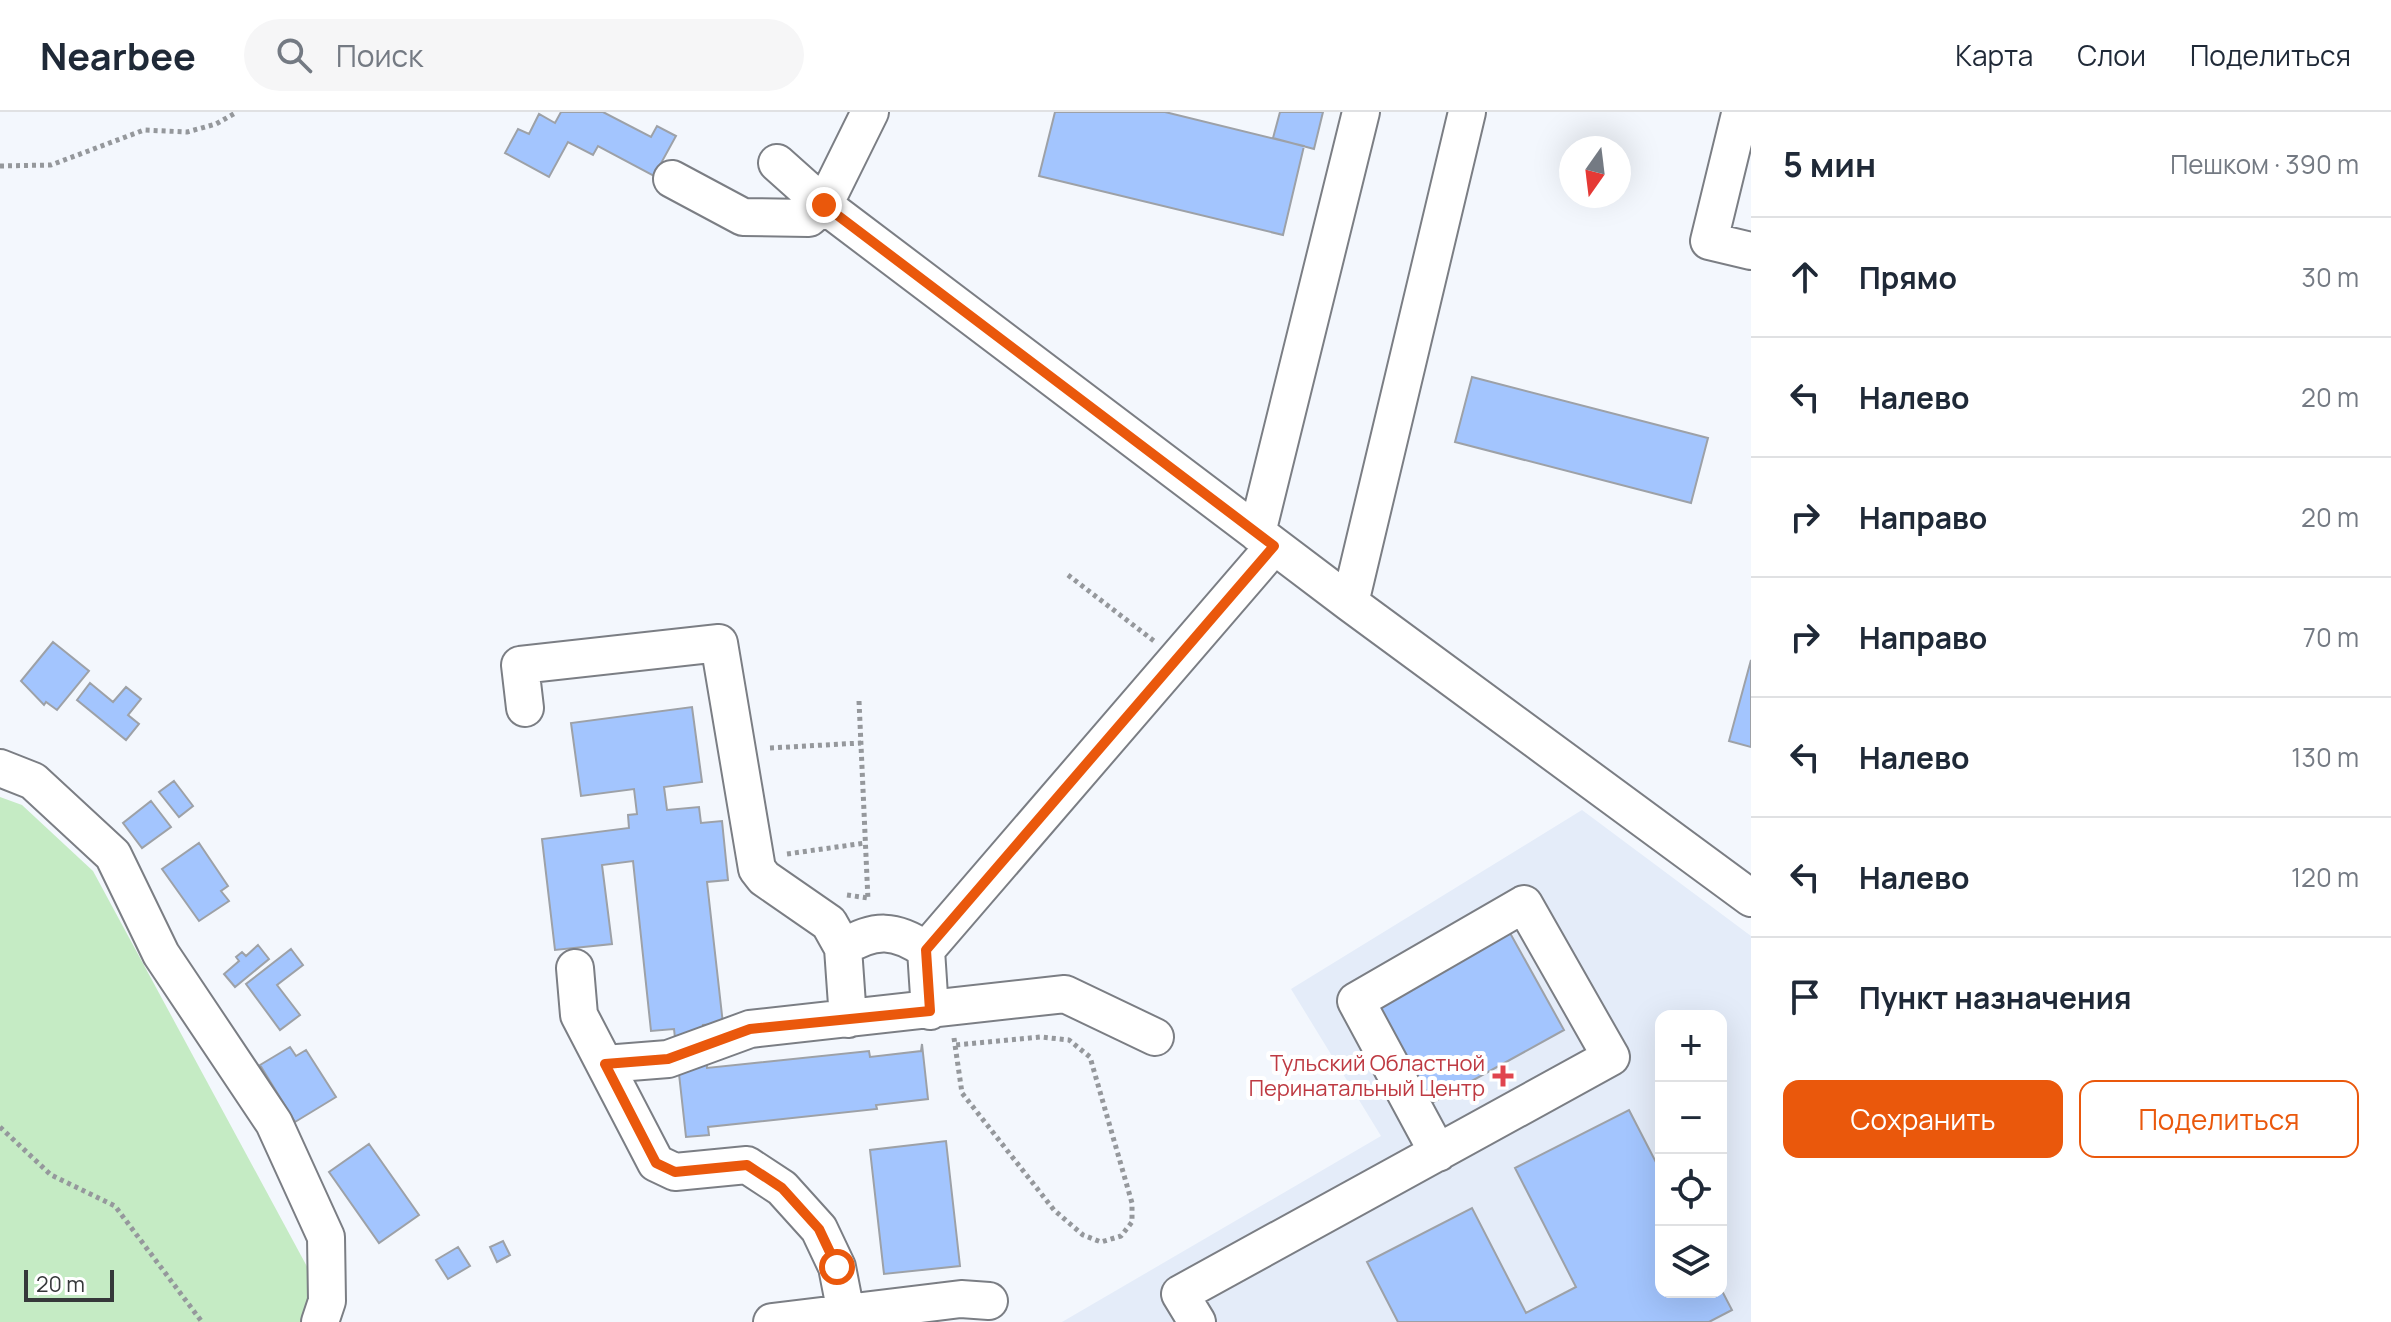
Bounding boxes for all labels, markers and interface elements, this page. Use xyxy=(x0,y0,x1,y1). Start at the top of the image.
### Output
search box xyxy=(244,19,804,91)
text: Nearbee xyxy=(40,29,196,81)
icon: search xyxy=(272,33,316,77)
text: Поиск xyxy=(336,35,423,76)
text: Карта xyxy=(1955,36,2033,74)
text: Слои xyxy=(2077,36,2146,74)
text: Поделиться xyxy=(2190,36,2351,74)
north arrow xyxy=(1559,136,1631,208)
text: 5 мин xyxy=(1783,141,1876,187)
text: Пешком · 390 m xyxy=(2170,146,2359,182)
route end xyxy=(806,187,842,223)
icon: ahead xyxy=(1783,255,1827,299)
text: Прямо xyxy=(1859,257,1957,298)
text: 30 m xyxy=(2302,259,2359,295)
icon: left xyxy=(1783,375,1827,419)
text: Налево xyxy=(1859,377,1969,418)
text: 20 m xyxy=(2301,379,2359,415)
icon: right xyxy=(1783,495,1827,539)
text: Направо xyxy=(1859,497,1987,538)
text: 20 m xyxy=(2301,499,2359,535)
icon: right xyxy=(1783,615,1827,659)
text: Направо xyxy=(1859,617,1987,658)
text: 70 m xyxy=(2303,619,2359,655)
icon: left xyxy=(1783,735,1827,779)
text: Налево xyxy=(1859,737,1969,778)
text: 130 m xyxy=(2291,739,2359,775)
icon: left xyxy=(1783,855,1827,899)
text: Налево xyxy=(1859,857,1969,898)
text: 120 m xyxy=(2291,859,2359,895)
icon: arrive xyxy=(1783,975,1827,1019)
text: Пункт назначения xyxy=(1859,977,2132,1018)
map controls xyxy=(1655,1010,1727,1298)
button: + xyxy=(1655,1010,1727,1082)
place label: Тульский Областной Перинатальный Центр xyxy=(1249,1048,1485,1103)
marker: Тульский Областной Перинатальный Центр xyxy=(1492,1065,1514,1087)
button: Сохранить xyxy=(1783,1080,2063,1158)
button: Поделиться xyxy=(2079,1080,2359,1158)
button: − xyxy=(1655,1082,1727,1154)
button: locate xyxy=(1655,1154,1727,1226)
button: layers xyxy=(1655,1226,1727,1298)
route start xyxy=(819,1249,855,1285)
scale bar xyxy=(24,1266,114,1302)
text: 20 m xyxy=(36,1269,85,1299)

